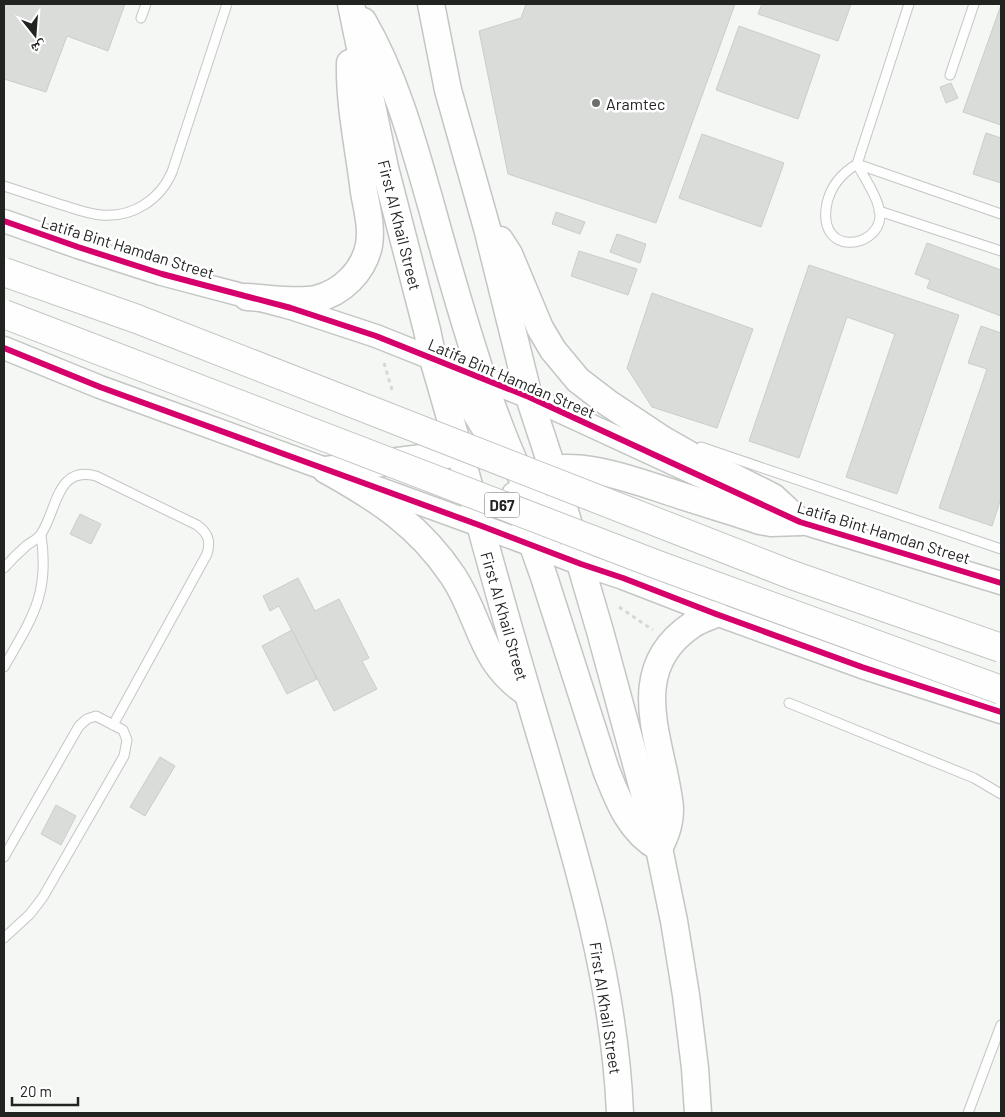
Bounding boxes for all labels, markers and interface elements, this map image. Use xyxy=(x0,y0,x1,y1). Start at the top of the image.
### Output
north arrow xyxy=(10,10,60,60)
text: ش xyxy=(29,37,49,58)
place label: Aramtec xyxy=(606,94,665,113)
marker: Aramtec xyxy=(590,97,602,109)
street label: First Al Khail Street xyxy=(375,158,425,292)
street label: Latifa Bint Hamdan Street xyxy=(39,212,217,282)
street label: Latifa Bint Hamdan Street xyxy=(426,334,598,422)
road number: D67 xyxy=(484,492,520,518)
street label: Latifa Bint Hamdan Street xyxy=(795,497,973,567)
street label: First Al Khail Street xyxy=(477,549,533,683)
street label: First Al Khail Street xyxy=(586,941,626,1075)
scale bar xyxy=(12,1074,79,1106)
text: 20 m xyxy=(20,1082,52,1100)

